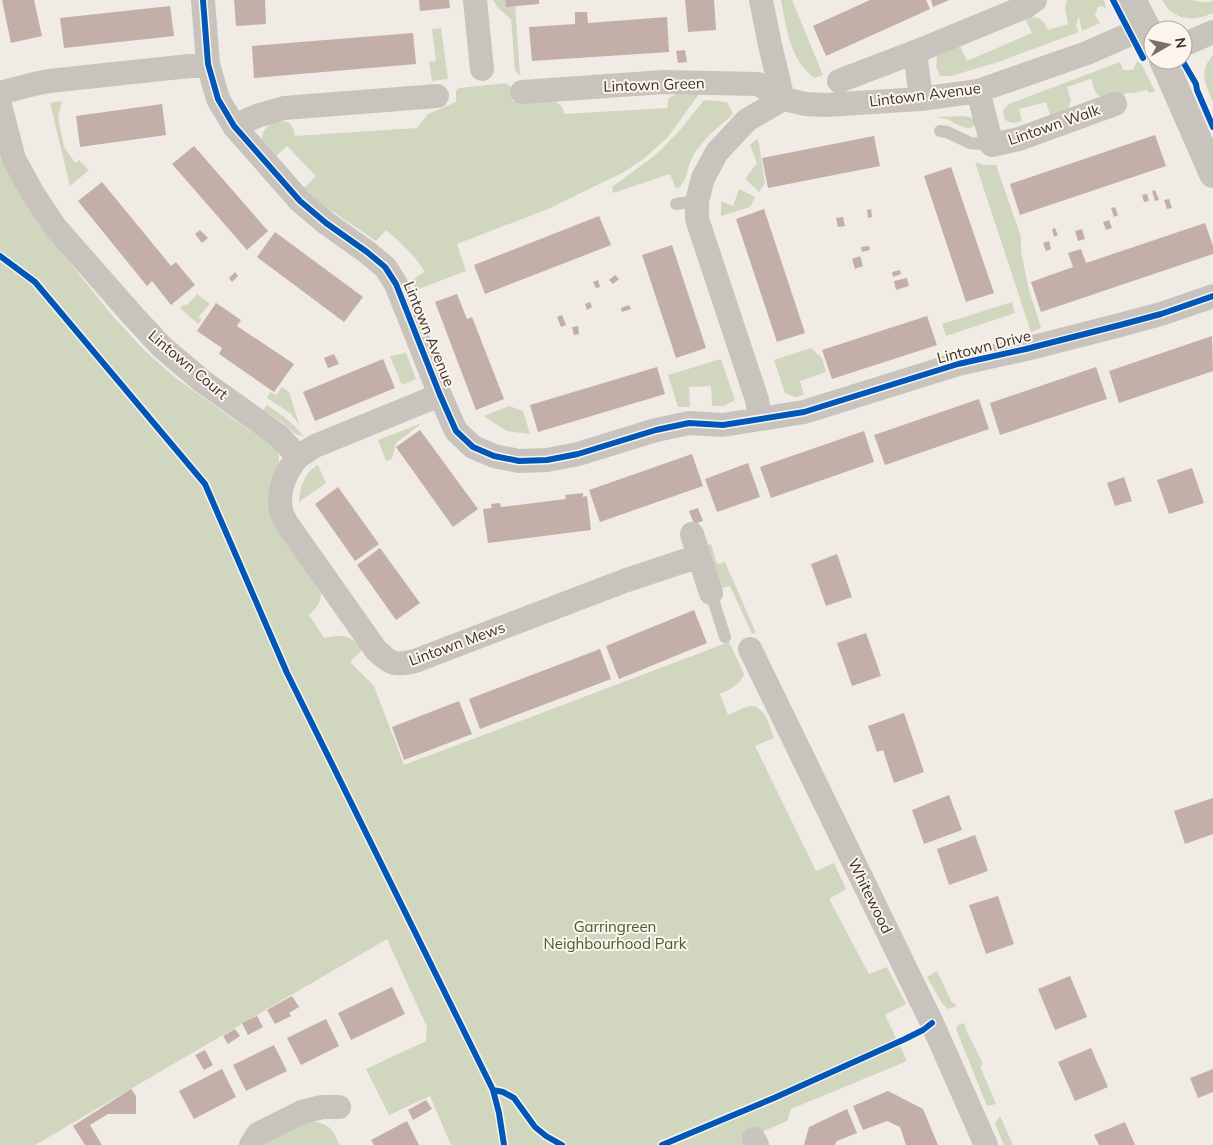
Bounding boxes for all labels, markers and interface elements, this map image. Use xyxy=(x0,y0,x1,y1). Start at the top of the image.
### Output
north arrow xyxy=(1143,20,1193,70)
text: N xyxy=(1171,36,1191,50)
street label: Lintown Green xyxy=(603,73,705,96)
street label: Lintown Avenue xyxy=(868,78,982,111)
street label: Lintown Walk xyxy=(1005,100,1103,149)
street label: Lintown Avenue xyxy=(400,278,459,389)
street label: Lintown Court xyxy=(145,326,232,403)
street label: Lintown Drive xyxy=(935,326,1033,367)
street label: Lintown Mews xyxy=(406,617,508,670)
street label: Whitewood xyxy=(844,855,897,937)
park label: Garringreen Neighbourhood Park xyxy=(544,917,687,953)

